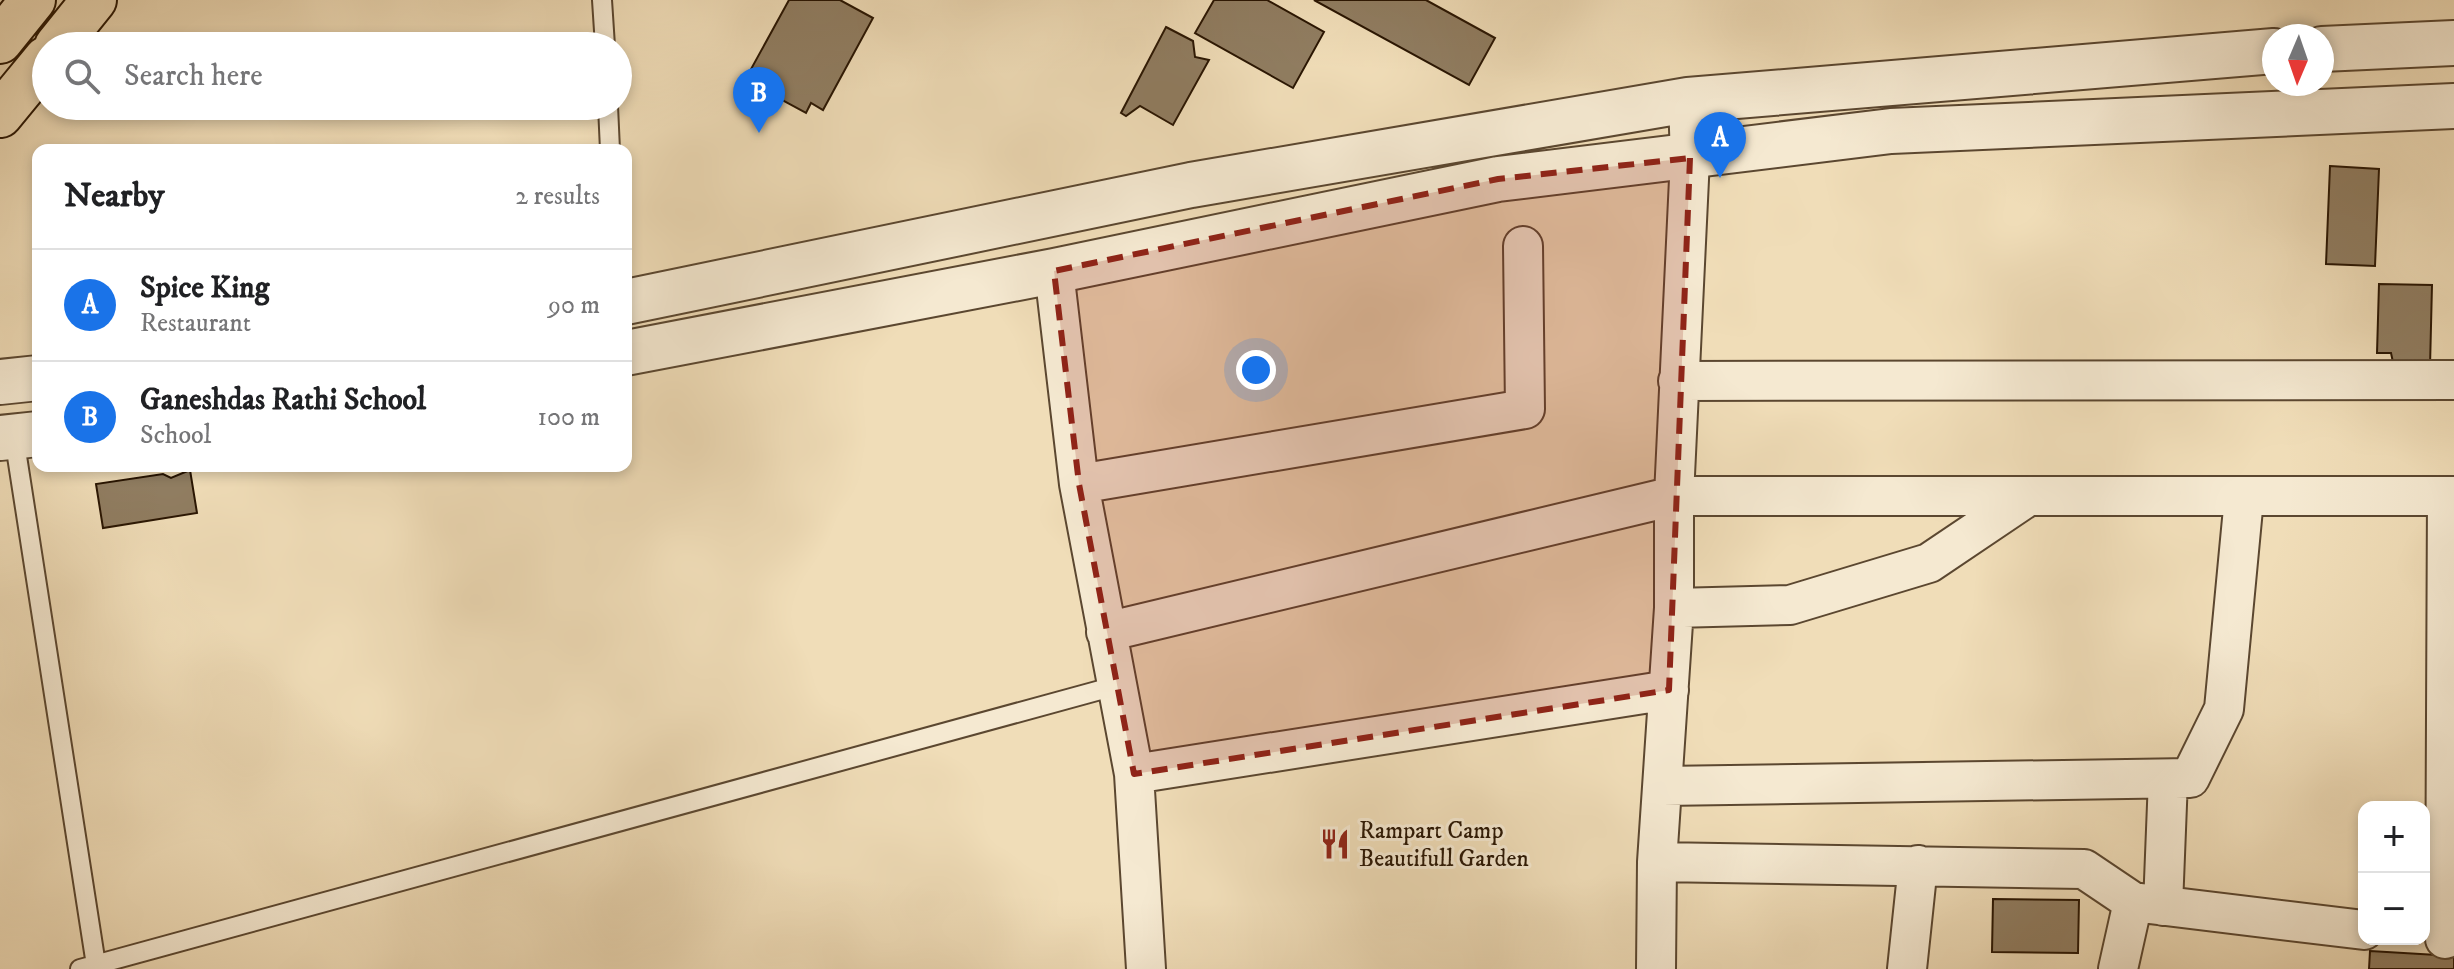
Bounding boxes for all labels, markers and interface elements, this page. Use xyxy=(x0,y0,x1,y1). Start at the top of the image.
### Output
north arrow xyxy=(2262,24,2334,96)
search box xyxy=(32,32,632,120)
icon: search xyxy=(60,54,104,98)
text: Search here xyxy=(124,58,263,95)
pin: B xyxy=(733,67,785,133)
pin: A xyxy=(1694,112,1746,178)
text: Nearby xyxy=(64,175,165,217)
text: 2 results xyxy=(515,180,600,213)
text: Spice King xyxy=(140,270,269,307)
text: A xyxy=(82,289,98,322)
text: 90 m xyxy=(548,289,600,322)
text: Restaurant xyxy=(140,307,251,340)
your location xyxy=(1236,350,1276,390)
text: Ganeshdas Rathi School xyxy=(140,382,426,419)
text: B xyxy=(82,401,98,434)
text: 100 m xyxy=(537,401,600,434)
text: School xyxy=(140,419,211,452)
map controls xyxy=(2358,801,2430,945)
button: + xyxy=(2358,801,2430,873)
place label: Rampart Camp Beautifull Garden xyxy=(1359,816,1529,874)
restaurant icon: Rampart Camp Beautifull Garden xyxy=(1318,827,1352,861)
button: − xyxy=(2358,873,2430,945)

